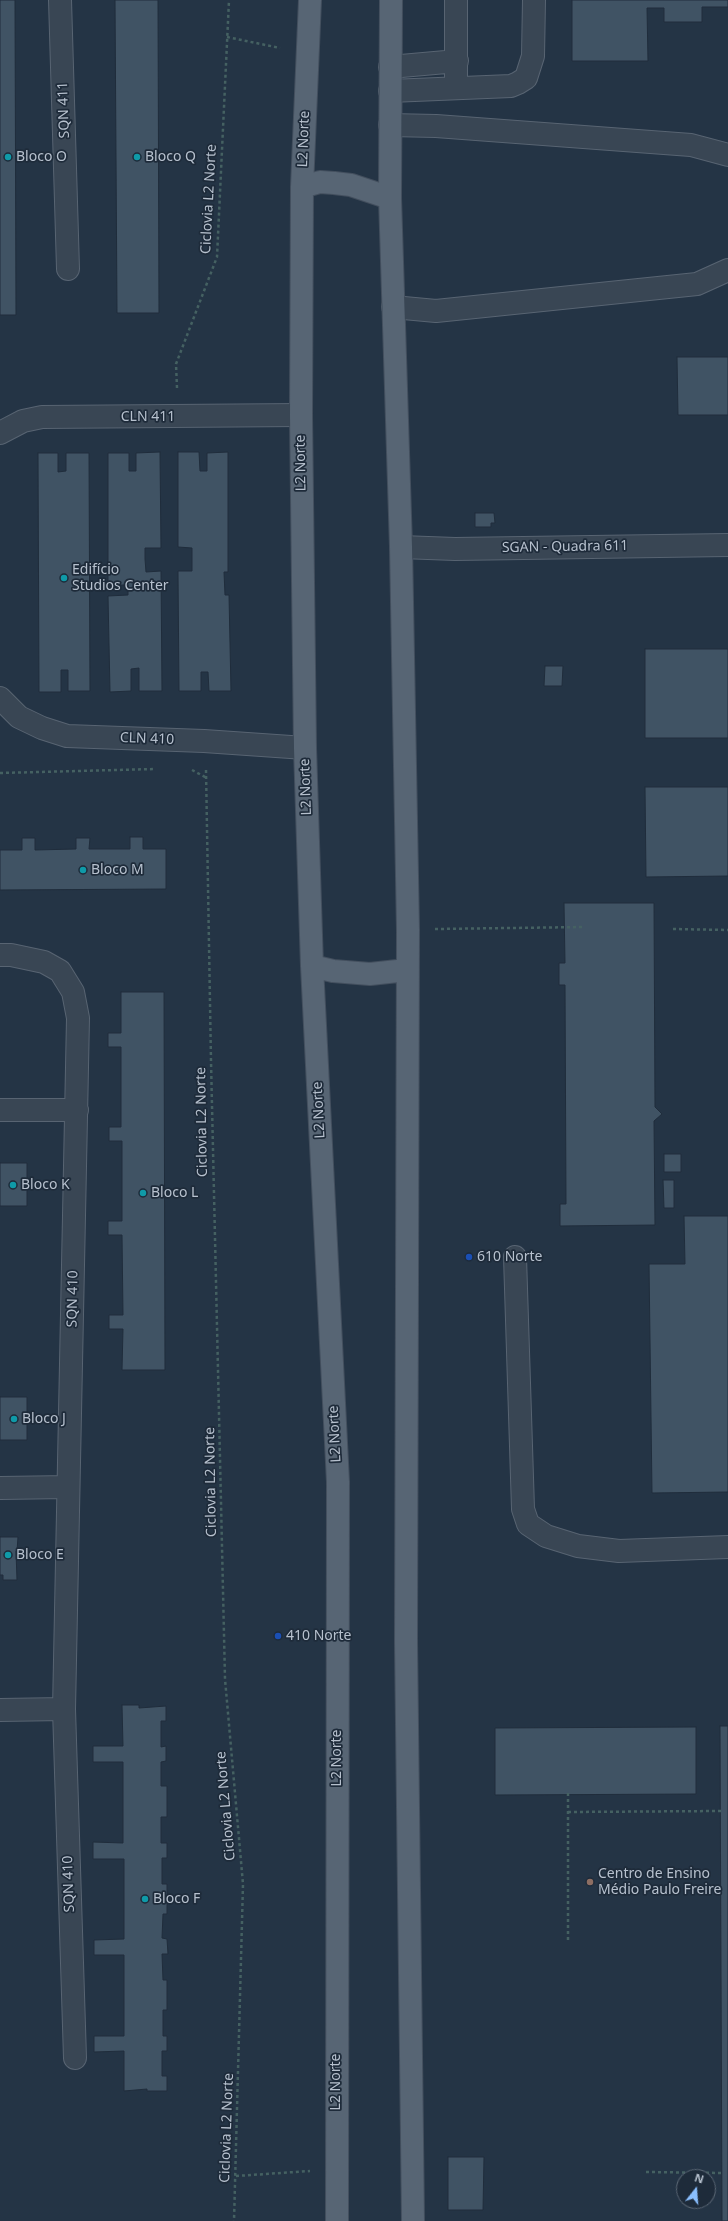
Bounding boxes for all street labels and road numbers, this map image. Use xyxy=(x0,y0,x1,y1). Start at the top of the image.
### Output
street label: SQN 411 xyxy=(55,81,73,139)
street label: L2 Norte xyxy=(295,110,313,168)
street label: Ciclovia L2 Norte xyxy=(198,144,220,254)
street label: CLN 411 xyxy=(121,409,175,425)
street label: L2 Norte xyxy=(292,434,310,492)
street label: SGAN - Quadra 611 xyxy=(502,537,628,557)
street label: CLN 410 xyxy=(119,730,175,748)
street label: L2 Norte xyxy=(297,758,315,816)
street label: Ciclovia L2 Norte xyxy=(193,1067,211,1177)
street label: L2 Norte xyxy=(309,1081,329,1139)
street label: SQN 410 xyxy=(64,1270,82,1328)
street label: L2 Norte xyxy=(325,1405,345,1463)
street label: Ciclovia L2 Norte xyxy=(202,1427,220,1537)
street label: L2 Norte xyxy=(329,1730,345,1786)
street label: Ciclovia L2 Norte xyxy=(213,1750,239,1862)
street label: SQN 410 xyxy=(60,1855,78,1913)
street label: L2 Norte xyxy=(328,2054,344,2110)
street label: Ciclovia L2 Norte xyxy=(217,2073,237,2183)

